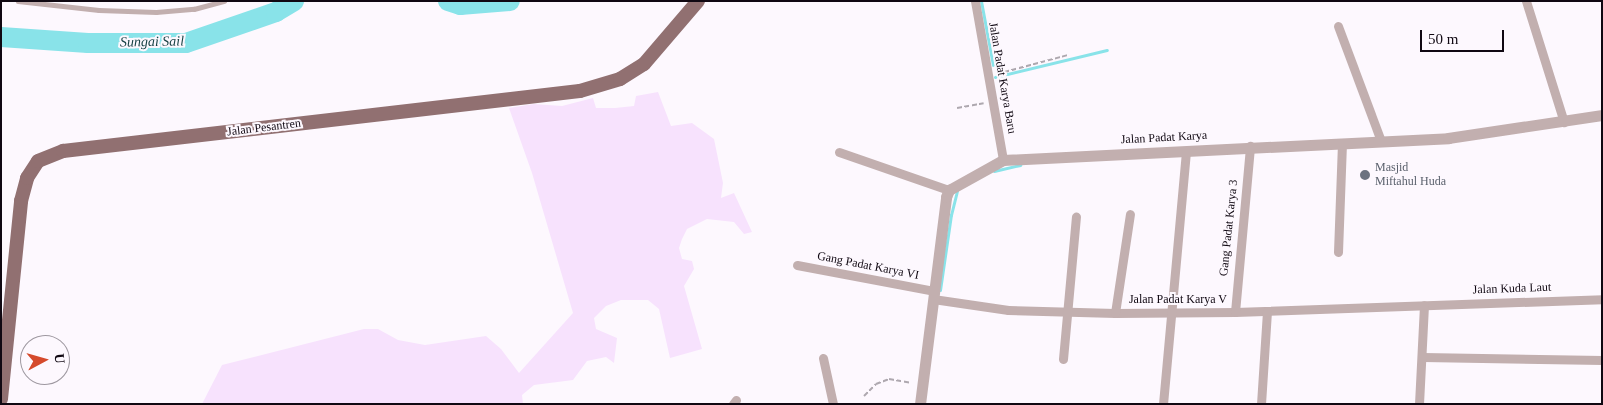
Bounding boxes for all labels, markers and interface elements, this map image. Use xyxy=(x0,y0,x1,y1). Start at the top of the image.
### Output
scale bar xyxy=(1423,20,1507,52)
street label: Jalan Padat Karya Baru xyxy=(985,21,1019,135)
text: 50 m xyxy=(1428,31,1458,47)
water label: Sungai Sail xyxy=(120,33,184,51)
street label: Jalan Pesantren xyxy=(226,116,302,140)
street label: Jalan Padat Karya xyxy=(1120,129,1208,147)
place label: Masjid Miftahul Huda xyxy=(1375,161,1446,189)
marker: Masjid Miftahul Huda xyxy=(1359,169,1371,181)
street label: Gang Padat Karya 3 xyxy=(1217,179,1241,277)
street label: Gang Padat Karya VI xyxy=(816,249,920,283)
street label: Jalan Kuda Laut xyxy=(1472,280,1552,298)
street label: Jalan Padat Karya V xyxy=(1129,293,1227,307)
north arrow xyxy=(20,335,70,385)
text: U xyxy=(51,353,67,364)

